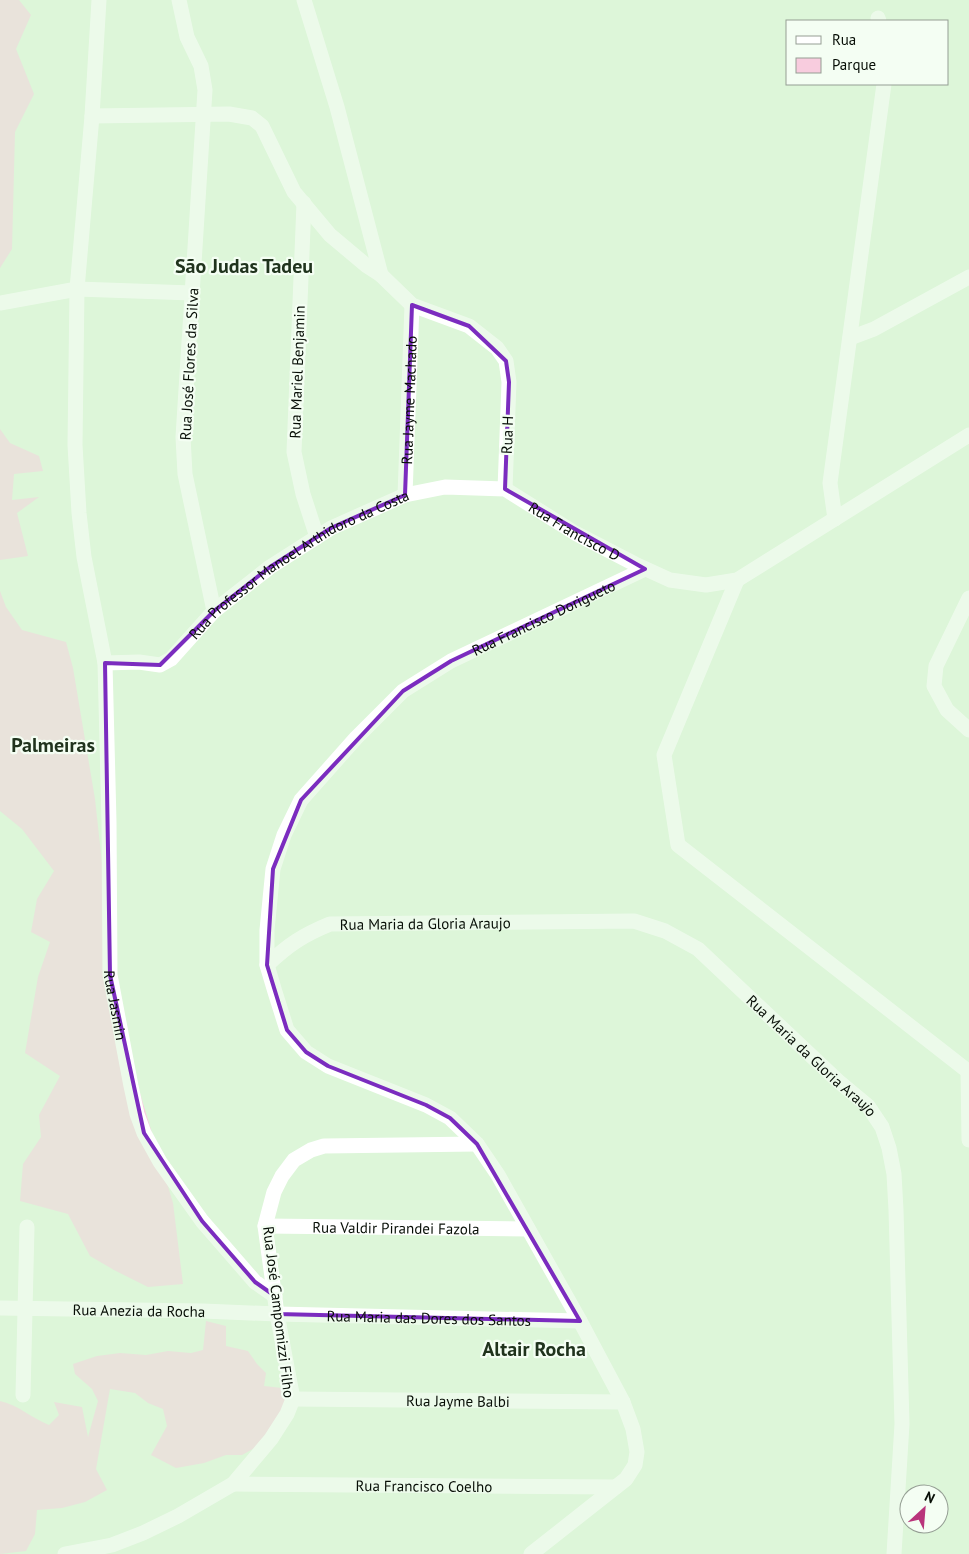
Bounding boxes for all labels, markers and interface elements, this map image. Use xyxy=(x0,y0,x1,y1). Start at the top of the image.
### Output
legend xyxy=(786,20,949,85)
text: Rua xyxy=(832,30,856,49)
text: Parque xyxy=(832,55,876,74)
district label: São Judas Tadeu xyxy=(175,253,313,279)
street label: Rua José Flores da Silva xyxy=(176,287,202,441)
street label: Rua Mariel Benjamin xyxy=(285,305,309,439)
street label: Rua Jayme Machado xyxy=(397,335,420,465)
street label: Rua H xyxy=(497,415,517,455)
street label: Rua Professor Manoel Arthidoro da Costa xyxy=(184,485,412,643)
street label: Rua Francisco D xyxy=(525,497,624,564)
street label: Rua Francisco Dorigueto xyxy=(469,575,618,659)
district label: Palmeiras xyxy=(11,732,95,758)
street label: Rua Maria da Gloria Araujo xyxy=(340,913,511,933)
street label: Rua Jasmin xyxy=(100,970,132,1042)
street label: Rua Maria da Gloria Araujo xyxy=(743,991,882,1120)
street label: Rua Valdir Pirandei Fazola xyxy=(312,1217,480,1238)
street label: Rua José Campomizzi Filho xyxy=(259,1225,299,1399)
street label: Rua Anezia da Rocha xyxy=(72,1300,206,1321)
street label: Rua Maria das Dores dos Santos xyxy=(326,1306,531,1329)
district label: Altair Rocha xyxy=(482,1336,586,1362)
street label: Rua Jayme Balbi xyxy=(406,1391,510,1410)
street label: Rua Francisco Coelho xyxy=(355,1475,493,1496)
north arrow xyxy=(899,1484,949,1534)
text: N xyxy=(922,1487,938,1507)

